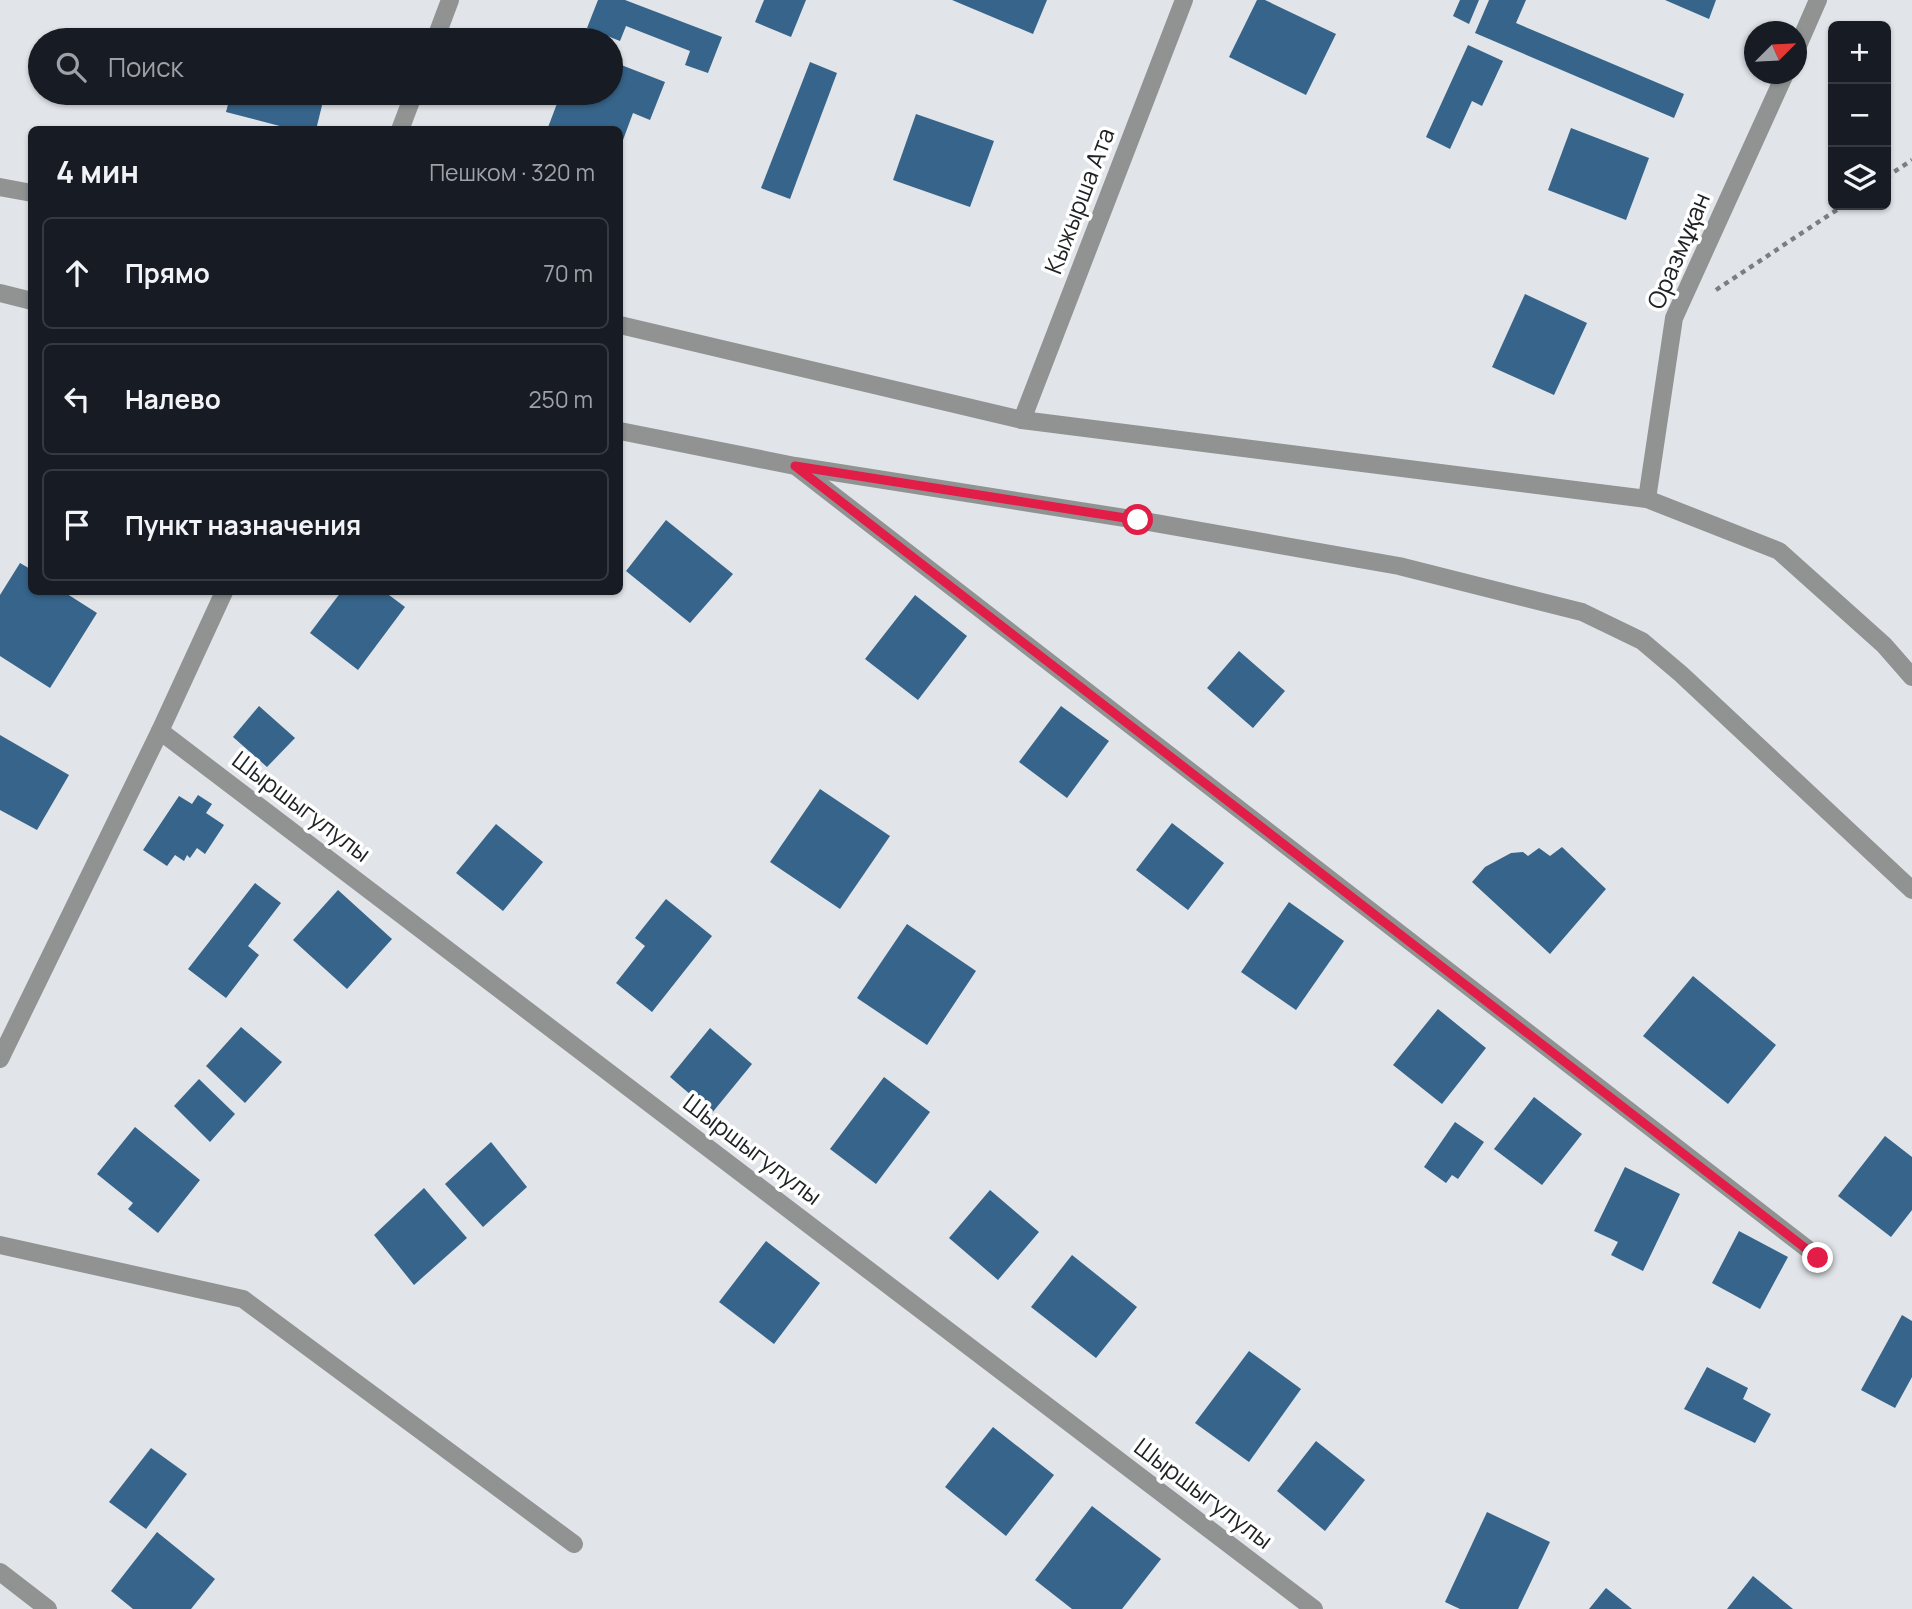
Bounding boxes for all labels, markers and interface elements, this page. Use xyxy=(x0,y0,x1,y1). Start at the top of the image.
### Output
north arrow xyxy=(1744,21,1807,84)
map controls xyxy=(1828,21,1891,210)
button: + xyxy=(1828,21,1891,84)
search box xyxy=(28,28,623,105)
icon: search xyxy=(52,48,90,86)
text: Поиск xyxy=(108,49,183,85)
button: − xyxy=(1828,84,1891,147)
street label: Кыжырша Ата xyxy=(1036,123,1122,278)
button: layers xyxy=(1828,147,1891,210)
text: 4 мин xyxy=(56,151,139,192)
text: Пешком · 320 m xyxy=(429,156,595,188)
street label: Оразмұқан xyxy=(1638,187,1717,314)
icon: ahead xyxy=(58,254,96,292)
text: Прямо xyxy=(125,255,210,291)
text: 70 m xyxy=(543,257,593,289)
icon: left xyxy=(58,380,96,418)
text: Налево xyxy=(125,381,221,417)
text: 250 m xyxy=(528,383,593,415)
route start xyxy=(1122,504,1153,535)
icon: arrive xyxy=(58,506,96,544)
text: Пункт назначения xyxy=(125,507,361,543)
street label: Шыршыгулулы xyxy=(226,743,378,869)
street label: Шыршыгулулы xyxy=(677,1086,829,1212)
route end xyxy=(1802,1242,1833,1273)
street label: Шыршыгулулы xyxy=(1128,1430,1280,1556)

